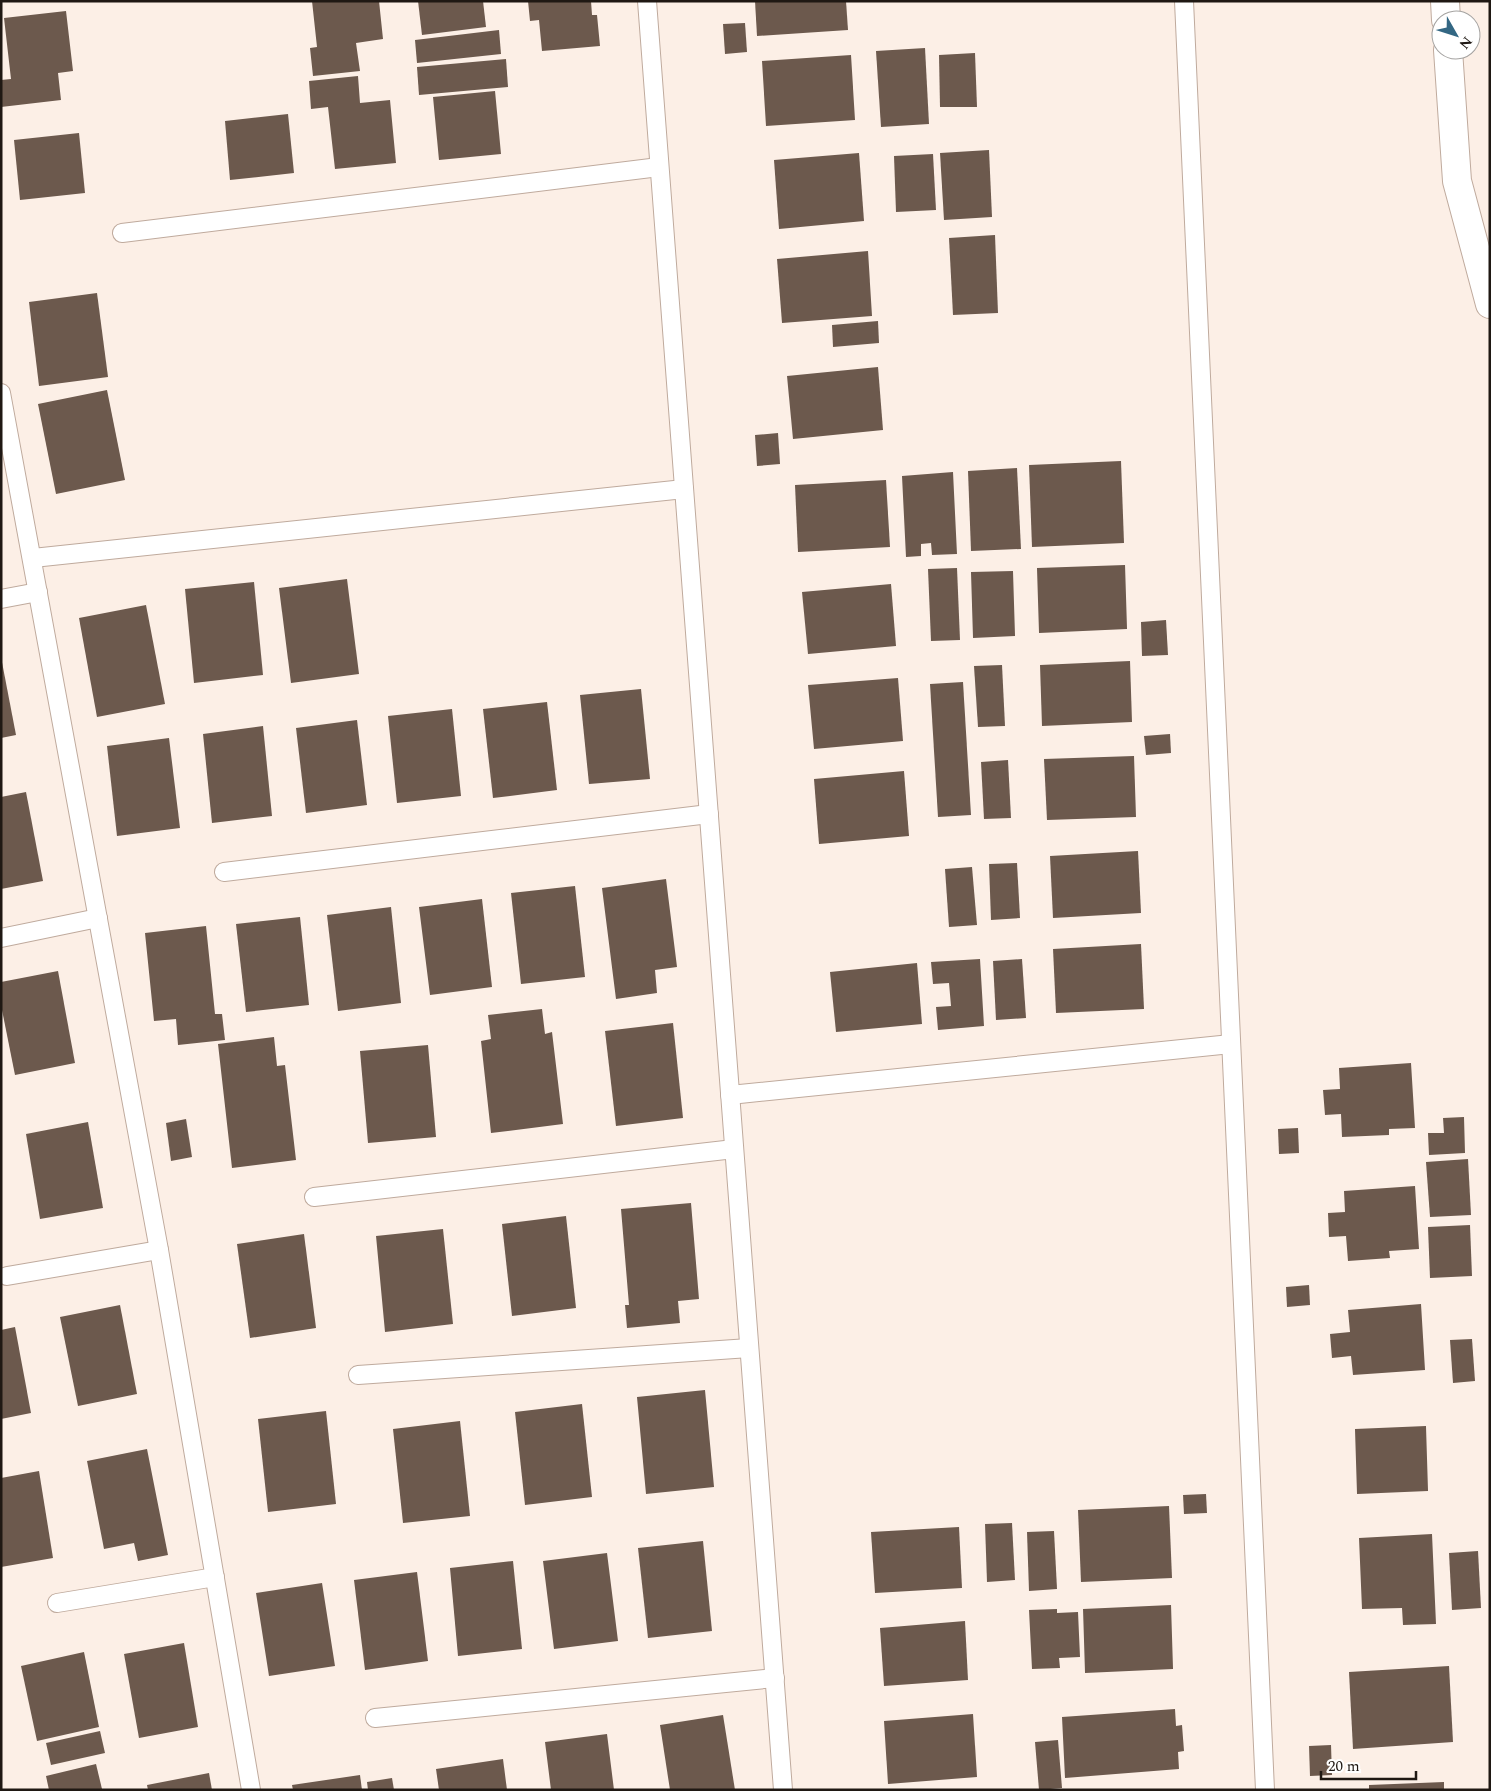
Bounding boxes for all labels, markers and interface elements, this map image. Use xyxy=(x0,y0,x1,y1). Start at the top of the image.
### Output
north arrow xyxy=(1431,10,1481,60)
text: N xyxy=(1454,32,1477,54)
scale bar xyxy=(1321,1748,1416,1780)
text: 20 m xyxy=(1328,1755,1360,1778)

